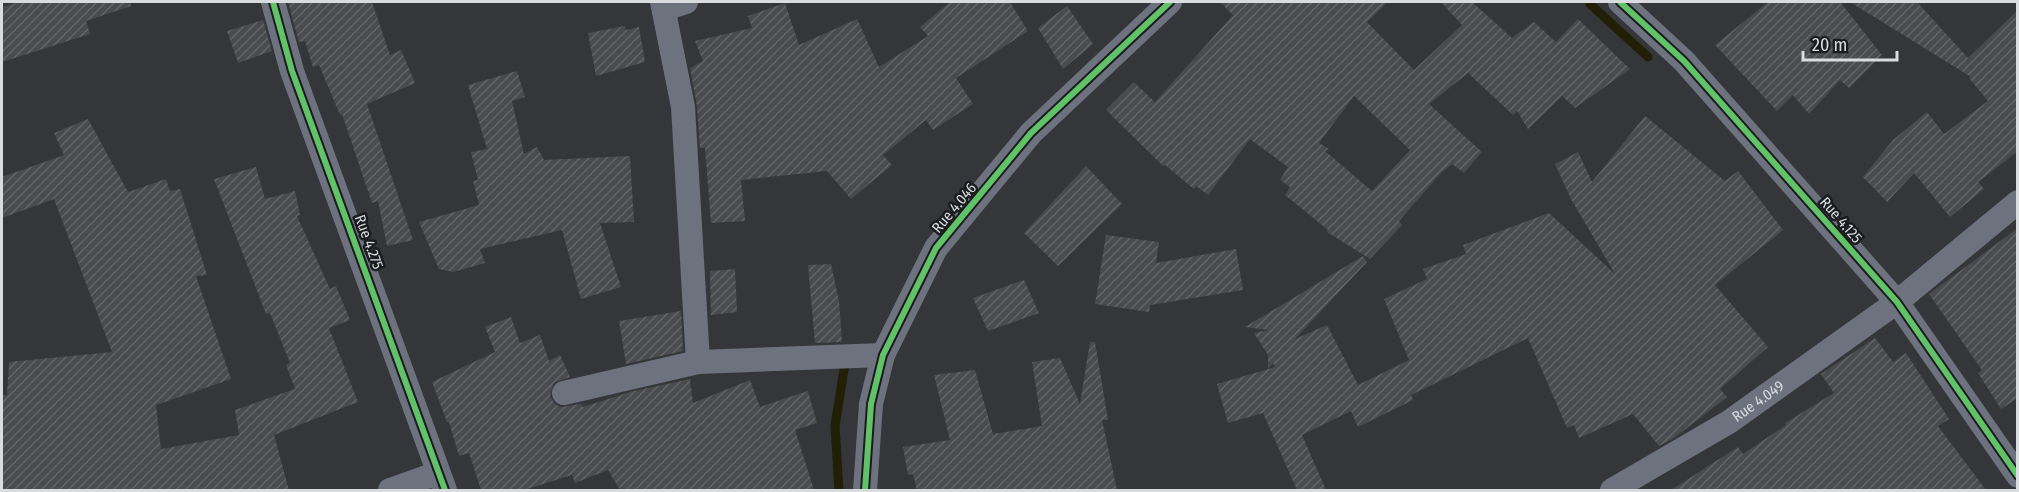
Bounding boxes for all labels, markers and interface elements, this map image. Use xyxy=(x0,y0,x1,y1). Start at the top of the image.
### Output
scale bar xyxy=(1803,24,1898,62)
text: 20 m xyxy=(1812,34,1847,56)
street label: Rue 4.046 xyxy=(928,179,980,237)
street label: Rue 4.125 xyxy=(1816,193,1866,247)
street label: Rue 4.275 xyxy=(351,212,387,272)
street label: Rue 4.049 xyxy=(1729,377,1787,426)

